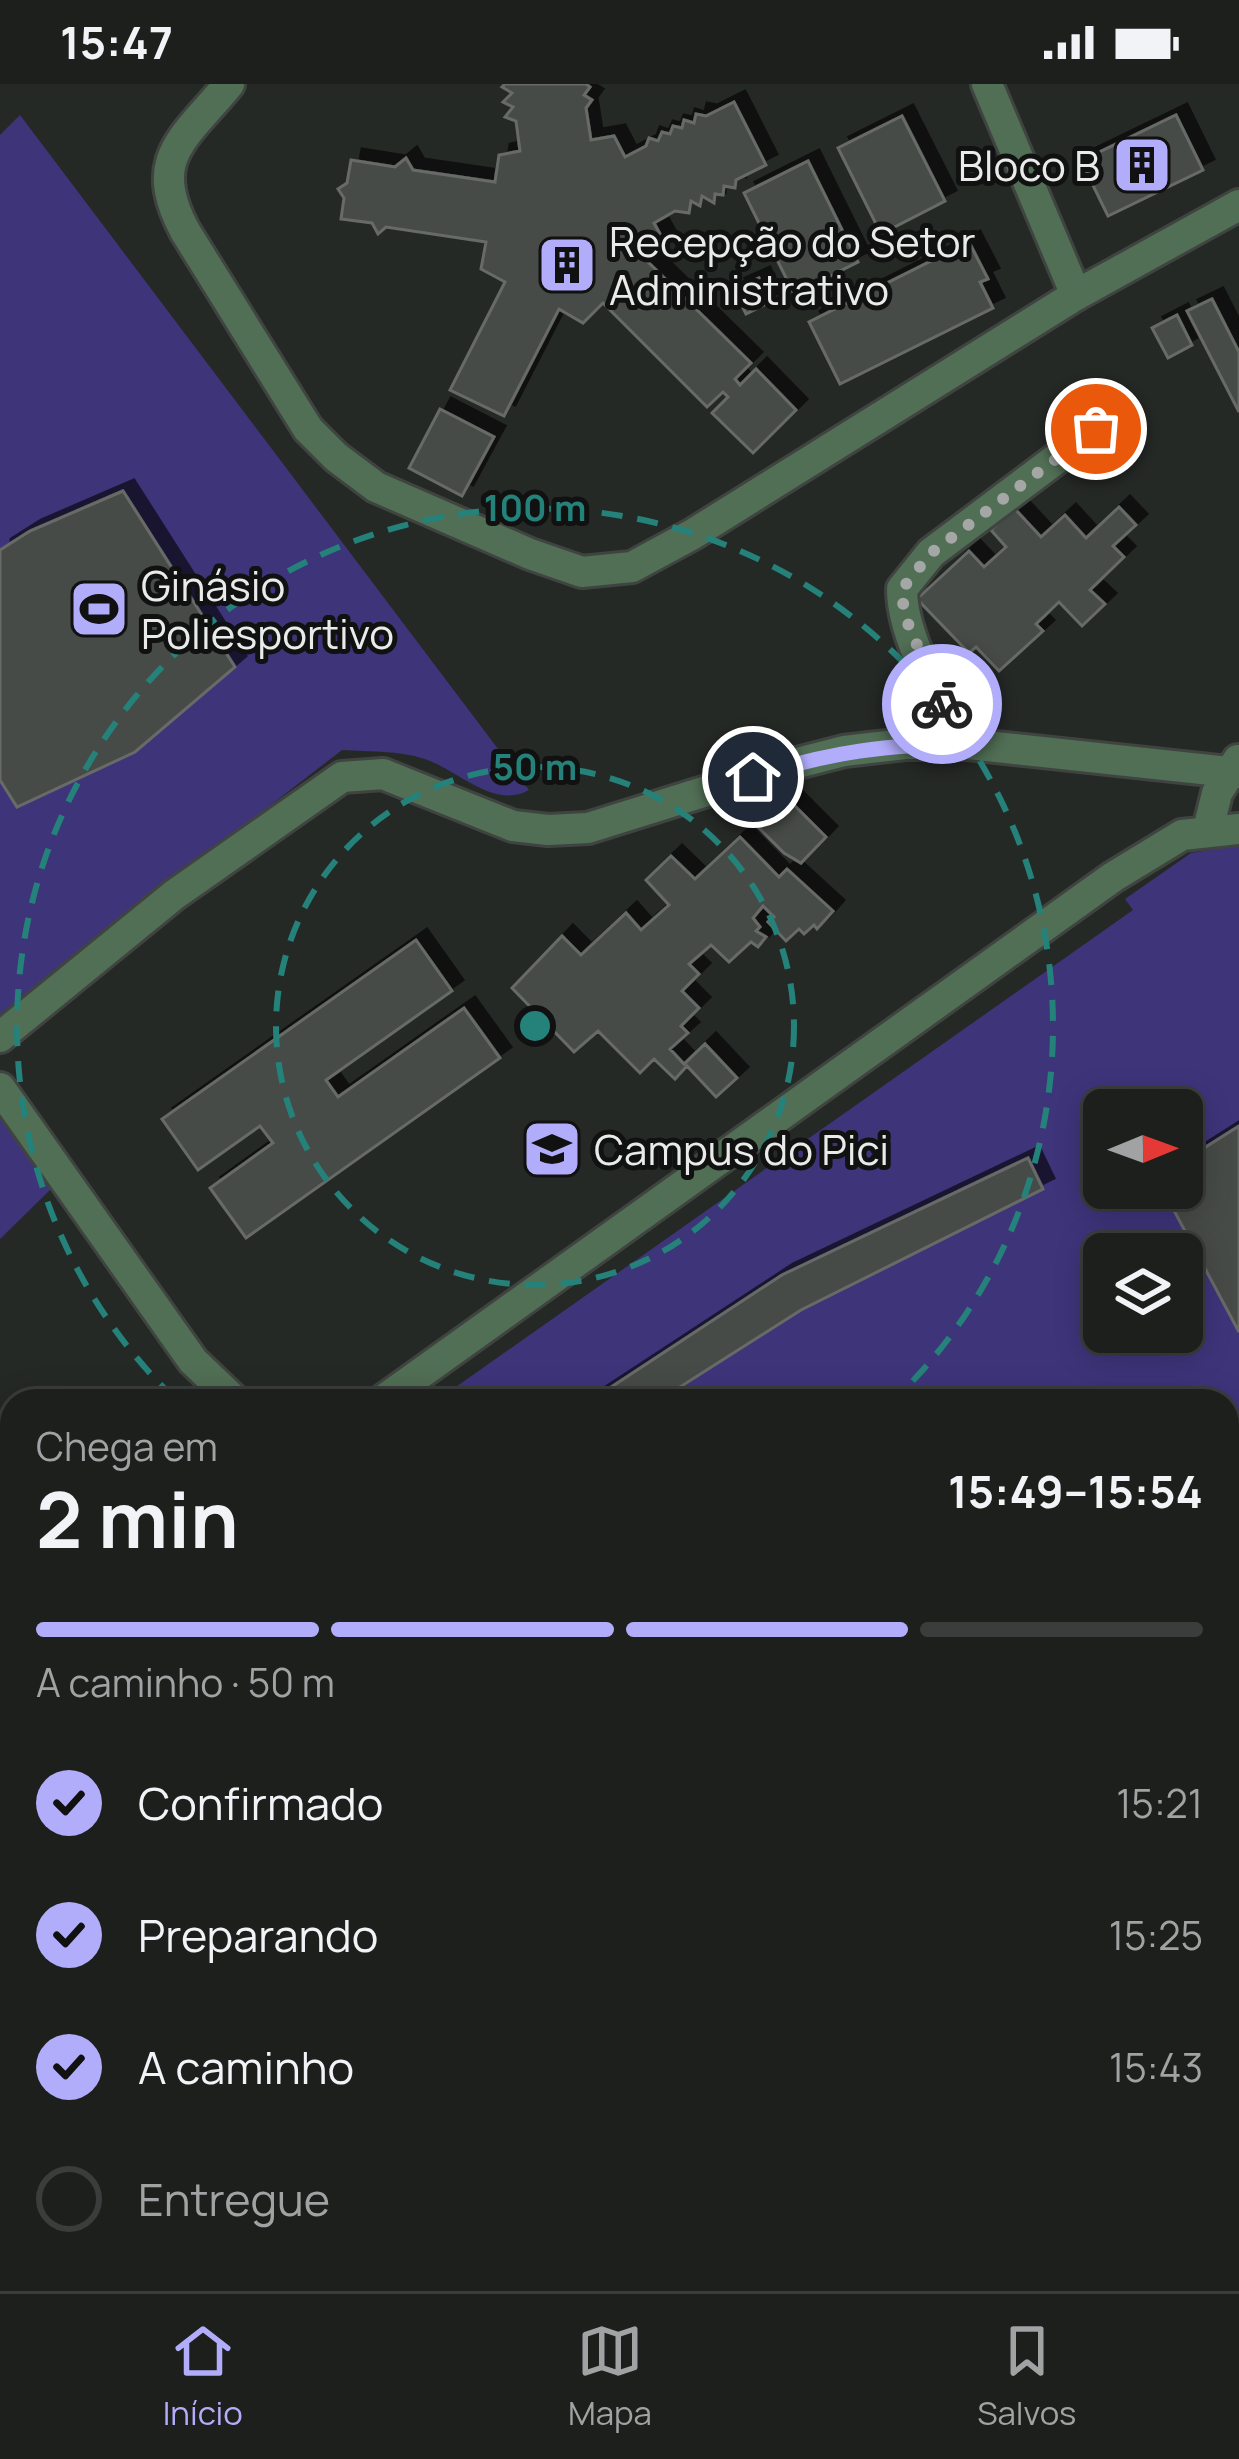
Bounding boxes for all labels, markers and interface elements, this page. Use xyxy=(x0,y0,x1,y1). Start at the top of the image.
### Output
text: 15:47 xyxy=(60,11,173,73)
building icon: Bloco B xyxy=(1111,134,1173,196)
place label: Bloco B xyxy=(958,136,1100,194)
place label: Recepção do Setor Administrativo xyxy=(609,212,976,318)
building icon: Recepção do Setor Administrativo xyxy=(536,234,598,296)
pin xyxy=(1045,378,1147,480)
icon: bag xyxy=(1063,396,1129,462)
text: 100 m xyxy=(484,483,586,532)
place label: Ginásio Poliesportivo xyxy=(141,556,394,662)
sports icon: Ginásio Poliesportivo xyxy=(68,578,130,640)
courier xyxy=(882,644,1002,764)
icon: bike xyxy=(909,671,975,737)
pin xyxy=(702,726,804,828)
text: 50 m xyxy=(493,742,577,791)
icon: home xyxy=(720,744,786,810)
centre of rings xyxy=(514,1005,556,1047)
north arrow xyxy=(1083,1089,1203,1209)
map controls xyxy=(1083,1089,1203,1353)
school or university icon: Campus do Pici xyxy=(521,1118,583,1180)
place label: Campus do Pici xyxy=(594,1120,889,1178)
button: layers xyxy=(1083,1233,1203,1353)
text: Chega em xyxy=(36,1419,218,1473)
text: 15:49–15:54 xyxy=(948,1460,1203,1522)
text: 2 min xyxy=(36,1465,239,1571)
text: A caminho · 50 m xyxy=(36,1655,335,1709)
icon: check xyxy=(36,1770,102,1836)
text: Confirmado xyxy=(138,1772,383,1834)
text: 15:21 xyxy=(1116,1776,1203,1830)
icon: check xyxy=(36,1902,102,1968)
text: Preparando xyxy=(138,1904,378,1966)
text: 15:25 xyxy=(1109,1908,1203,1962)
icon: check xyxy=(36,2034,102,2100)
text: A caminho xyxy=(138,2036,354,2098)
text: 15:43 xyxy=(1109,2040,1203,2094)
text: Entregue xyxy=(138,2168,330,2230)
tab: Início xyxy=(163,2318,243,2435)
tab: Mapa xyxy=(568,2318,652,2435)
tab: Salvos xyxy=(977,2318,1076,2435)

